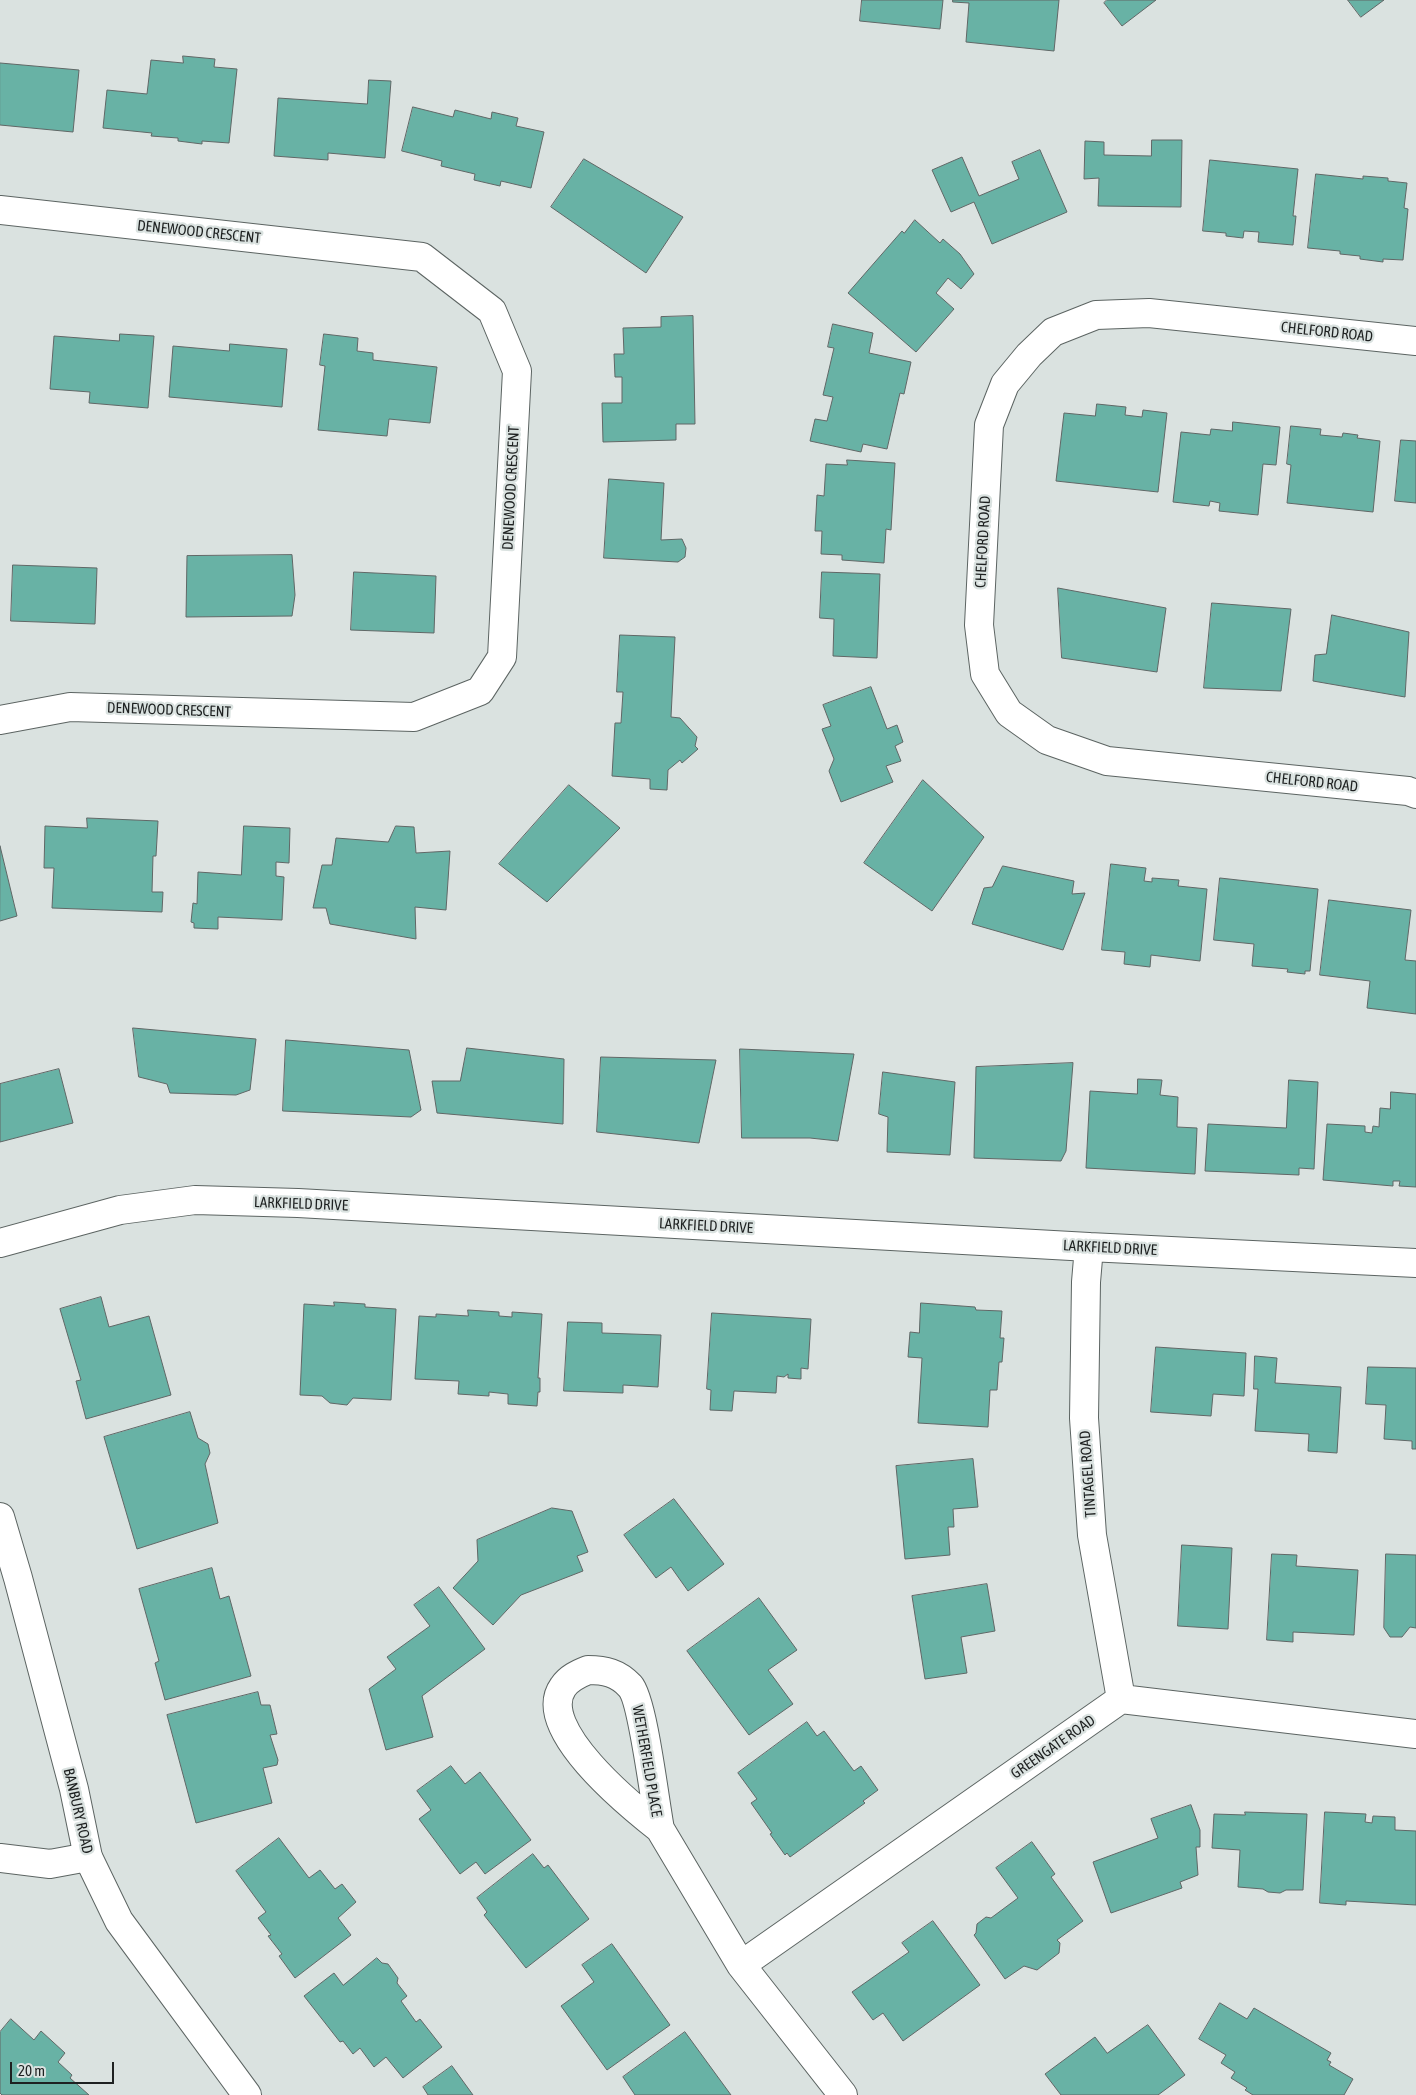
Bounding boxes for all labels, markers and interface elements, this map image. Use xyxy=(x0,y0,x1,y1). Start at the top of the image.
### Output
street label: DENEWOOD CRESCENT xyxy=(136,217,262,247)
street label: CHELFORD ROAD xyxy=(1280,318,1374,346)
street label: DENEWOOD CRESCENT xyxy=(499,425,523,551)
street label: CHELFORD ROAD xyxy=(972,495,994,589)
street label: DENEWOOD CRESCENT xyxy=(107,699,231,721)
street label: CHELFORD ROAD xyxy=(1265,768,1359,796)
street label: LARKFIELD DRIVE xyxy=(254,1193,348,1215)
street label: LARKFIELD DRIVE xyxy=(659,1215,753,1237)
street label: LARKFIELD DRIVE xyxy=(1063,1237,1157,1259)
street label: TINTAGEL ROAD xyxy=(1076,1430,1100,1518)
street label: WETHERFIELD PLACE xyxy=(628,1704,666,1818)
street label: GREENGATE ROAD xyxy=(1007,1711,1099,1783)
street label: BANBURY ROAD xyxy=(59,1766,97,1856)
scale bar xyxy=(12,2052,116,2084)
text: 20 m xyxy=(18,2062,45,2079)

